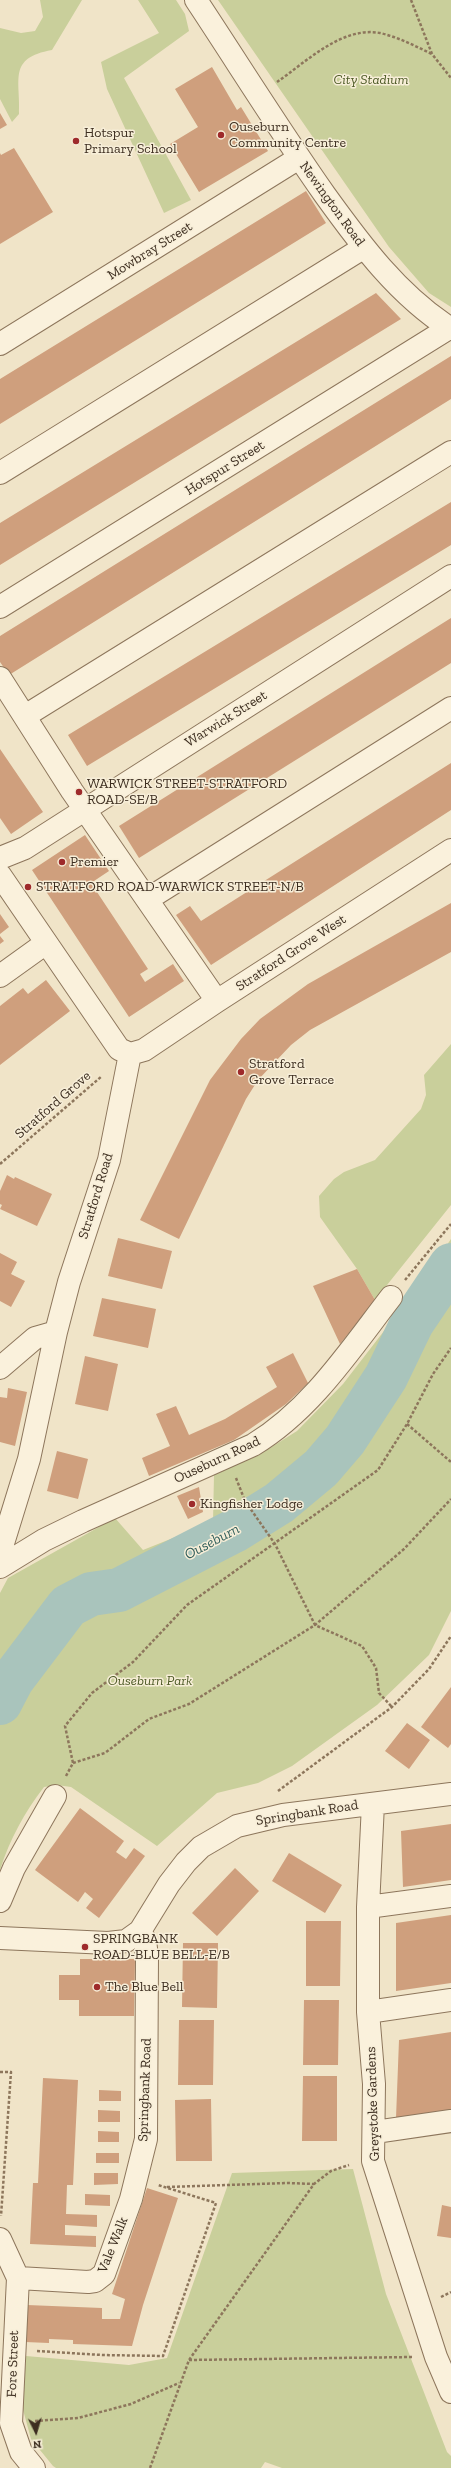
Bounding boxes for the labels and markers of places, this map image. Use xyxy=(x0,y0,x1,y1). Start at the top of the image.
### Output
place label: Ouseburn Community Centre xyxy=(229,119,346,152)
place label: Hotspur Primary School xyxy=(84,125,177,158)
marker: Ouseburn Community Centre xyxy=(216,130,226,140)
marker: Hotspur Primary School xyxy=(71,136,81,146)
place label: WARWICK STREET-STRATFORD ROAD-SE/B xyxy=(87,776,287,808)
marker: WARWICK STREET-STRATFORD ROAD-SE/B xyxy=(74,787,84,797)
place label: Premier xyxy=(70,854,119,870)
marker: Premier xyxy=(57,857,67,867)
place label: STRATFORD ROAD-WARWICK STREET-N/B xyxy=(36,879,304,895)
marker: STRATFORD ROAD-WARWICK STREET-N/B xyxy=(23,882,33,892)
place label: Stratford Grove Terrace xyxy=(249,1056,334,1088)
marker: Stratford Grove Terrace xyxy=(236,1067,246,1077)
place label: Kingfisher Lodge xyxy=(200,1496,303,1512)
marker: Kingfisher Lodge xyxy=(187,1499,197,1509)
place label: SPRINGBANK ROAD-BLUE BELL-E/B xyxy=(93,1931,230,1964)
marker: SPRINGBANK ROAD-BLUE BELL-E/B xyxy=(80,1942,90,1952)
place label: The Blue Bell xyxy=(105,1979,183,1995)
marker: The Blue Bell xyxy=(92,1982,102,1992)

